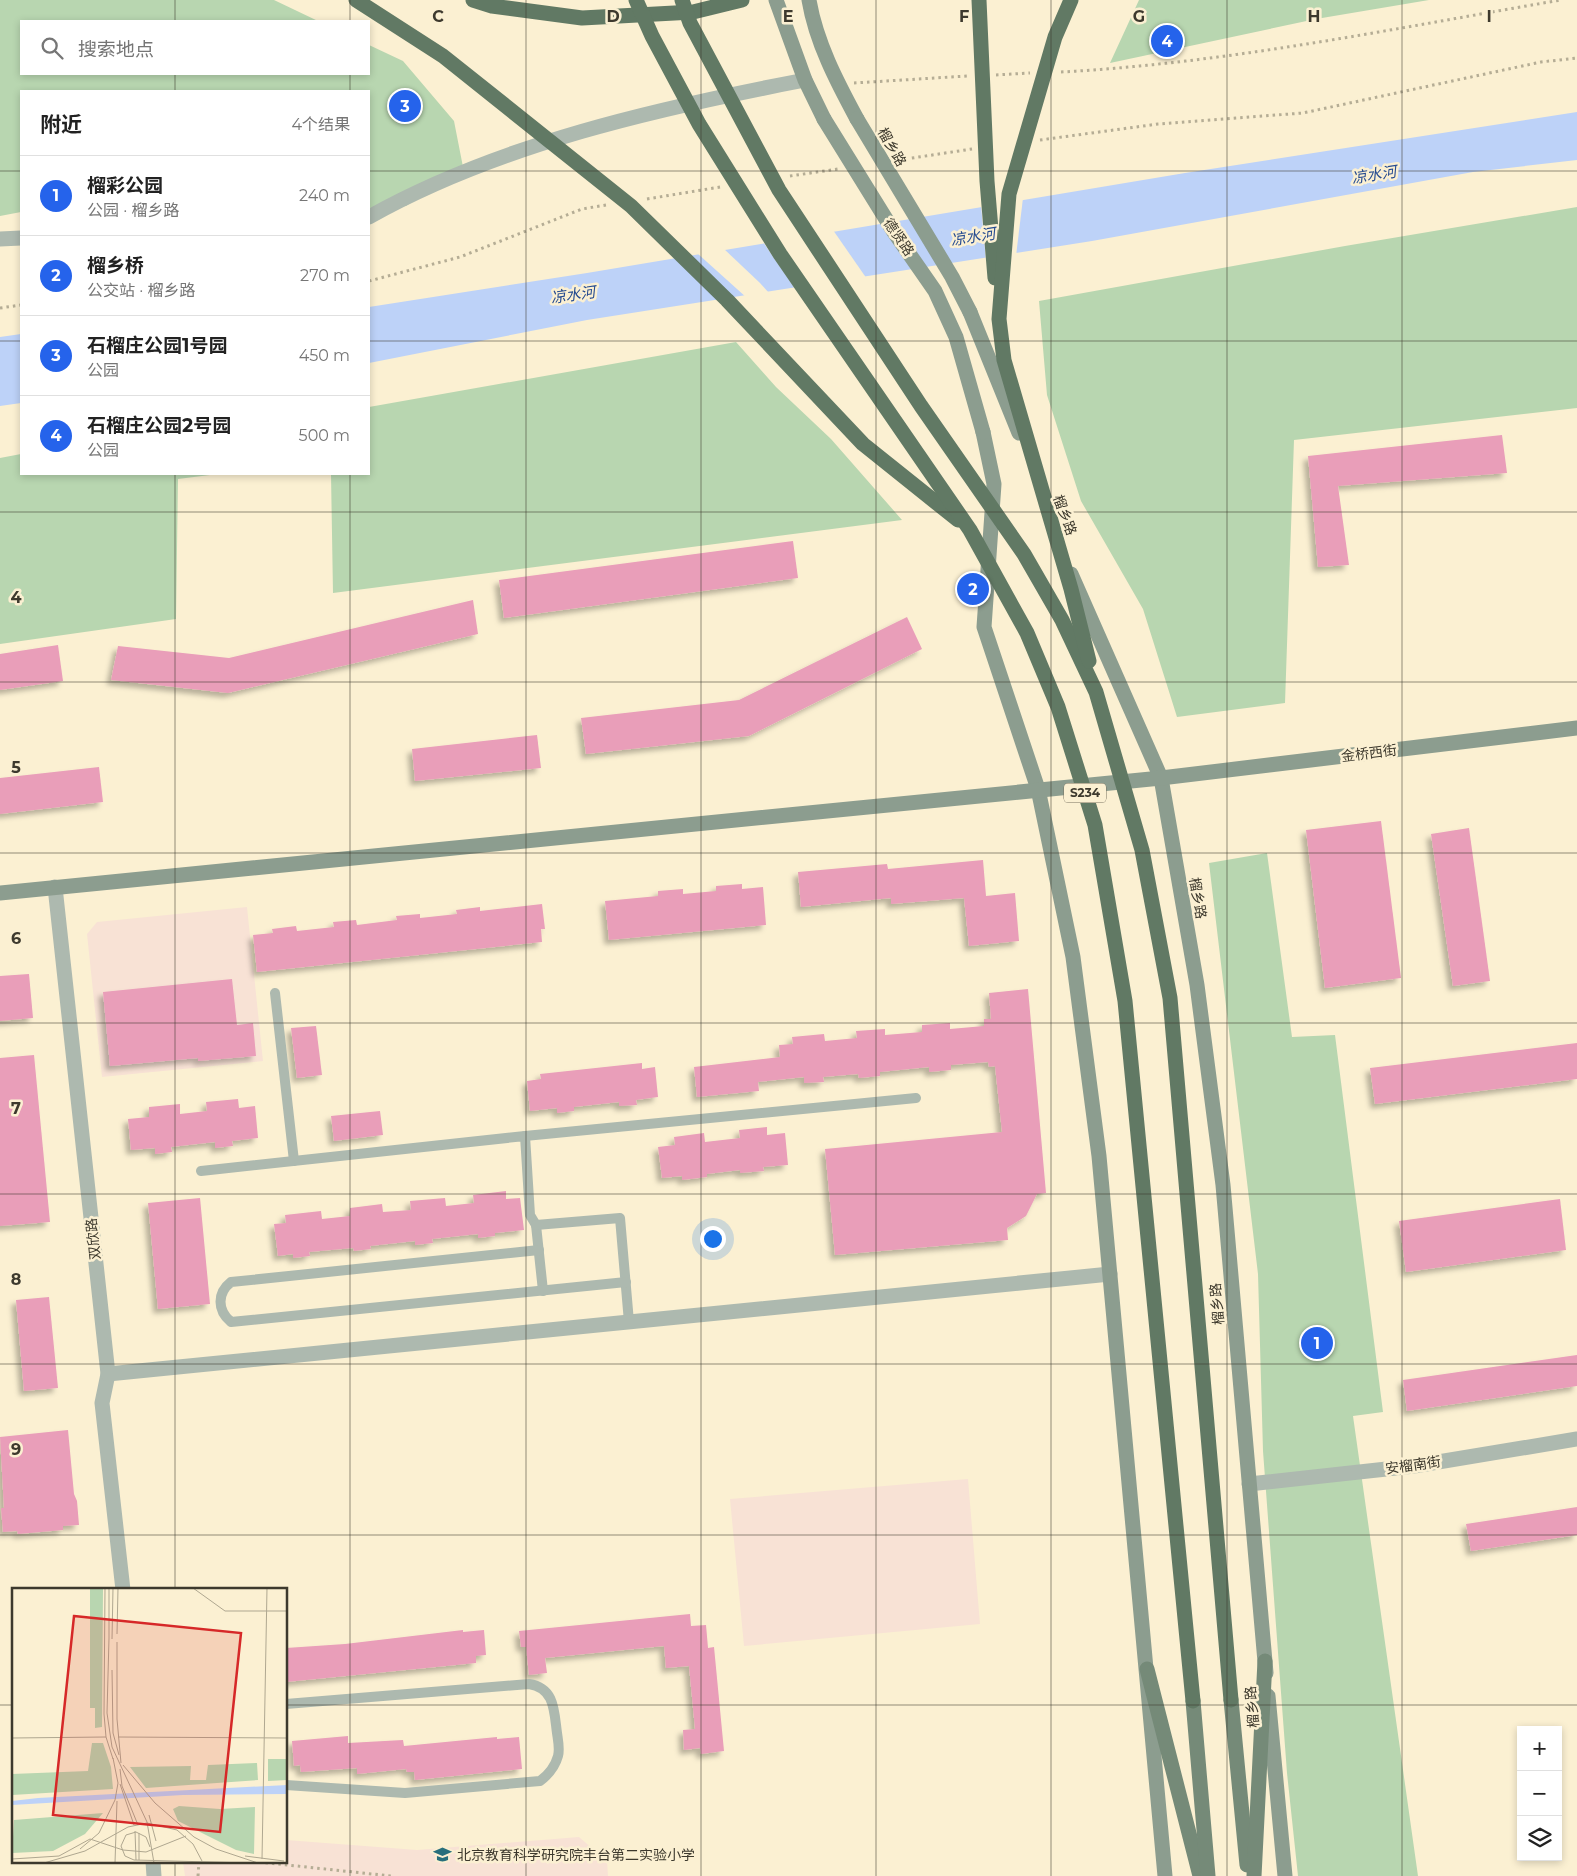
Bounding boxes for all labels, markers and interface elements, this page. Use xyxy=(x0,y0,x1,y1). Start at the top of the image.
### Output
text: C xyxy=(432,7,444,26)
text: D xyxy=(606,7,620,26)
text: E xyxy=(783,7,793,26)
text: F xyxy=(959,7,969,26)
text: G xyxy=(1133,7,1145,26)
text: H xyxy=(1308,7,1320,26)
text: I xyxy=(1486,7,1492,26)
search box xyxy=(20,20,370,75)
pin: 4 xyxy=(1151,22,1183,60)
icon: search xyxy=(38,34,66,62)
text: 搜索地点 xyxy=(78,38,154,61)
pin: 3 xyxy=(389,87,421,125)
text: 附近 xyxy=(40,112,82,137)
text: 4个结果 xyxy=(291,115,350,134)
street label: 榴乡路 xyxy=(874,124,910,170)
water label: 凉水河 xyxy=(1350,161,1401,187)
text: 榴彩公园 xyxy=(87,174,163,197)
text: 1 xyxy=(53,186,59,205)
text: 240 m xyxy=(299,186,350,205)
text: 公园 · 榴乡路 xyxy=(87,201,179,220)
street label: 德贤路 xyxy=(880,215,918,259)
water label: 凉水河 xyxy=(949,223,1000,249)
text: 榴乡桥 xyxy=(87,254,144,277)
text: 2 xyxy=(51,266,61,285)
text: 270 m xyxy=(300,266,350,285)
text: 公交站 · 榴乡路 xyxy=(87,281,195,300)
water label: 凉水河 xyxy=(549,282,599,307)
text: 石榴庄公园1号园 xyxy=(87,334,227,357)
text: 3 xyxy=(51,346,61,365)
text: 450 m xyxy=(299,346,350,365)
text: 公园 xyxy=(87,361,119,380)
text: 石榴庄公园2号园 xyxy=(87,414,231,437)
text: 4 xyxy=(50,426,62,445)
text: 500 m xyxy=(299,426,350,445)
text: 公园 xyxy=(87,441,119,460)
street label: 榴乡路 xyxy=(1049,492,1081,538)
pin: 2 xyxy=(957,570,989,608)
text: 4 xyxy=(10,588,22,607)
street label: 金桥西街 xyxy=(1340,741,1398,765)
text: 5 xyxy=(11,758,21,777)
road number: S234 xyxy=(1064,784,1106,802)
street label: 榴乡路 xyxy=(1185,876,1211,920)
text: 6 xyxy=(11,929,21,948)
text: 7 xyxy=(11,1099,21,1118)
street label: 双欣路 xyxy=(82,1217,104,1261)
your location xyxy=(700,1226,726,1252)
text: 8 xyxy=(11,1270,21,1289)
street label: 榴乡路 xyxy=(1206,1282,1228,1326)
pin: 1 xyxy=(1301,1324,1333,1362)
text: 9 xyxy=(11,1440,21,1459)
street label: 安榴南街 xyxy=(1384,1452,1442,1478)
inset map xyxy=(12,1588,288,1864)
street label: 榴乡路 xyxy=(1241,1685,1263,1729)
map controls xyxy=(1517,1726,1562,1861)
button: + xyxy=(1517,1726,1562,1771)
button: − xyxy=(1517,1771,1562,1816)
button: layers xyxy=(1517,1816,1562,1861)
school or university icon: 北京教育科学研究院丰台第二实验小学 xyxy=(433,1845,453,1865)
place label: 北京教育科学研究院丰台第二实验小学 xyxy=(457,1846,695,1864)

